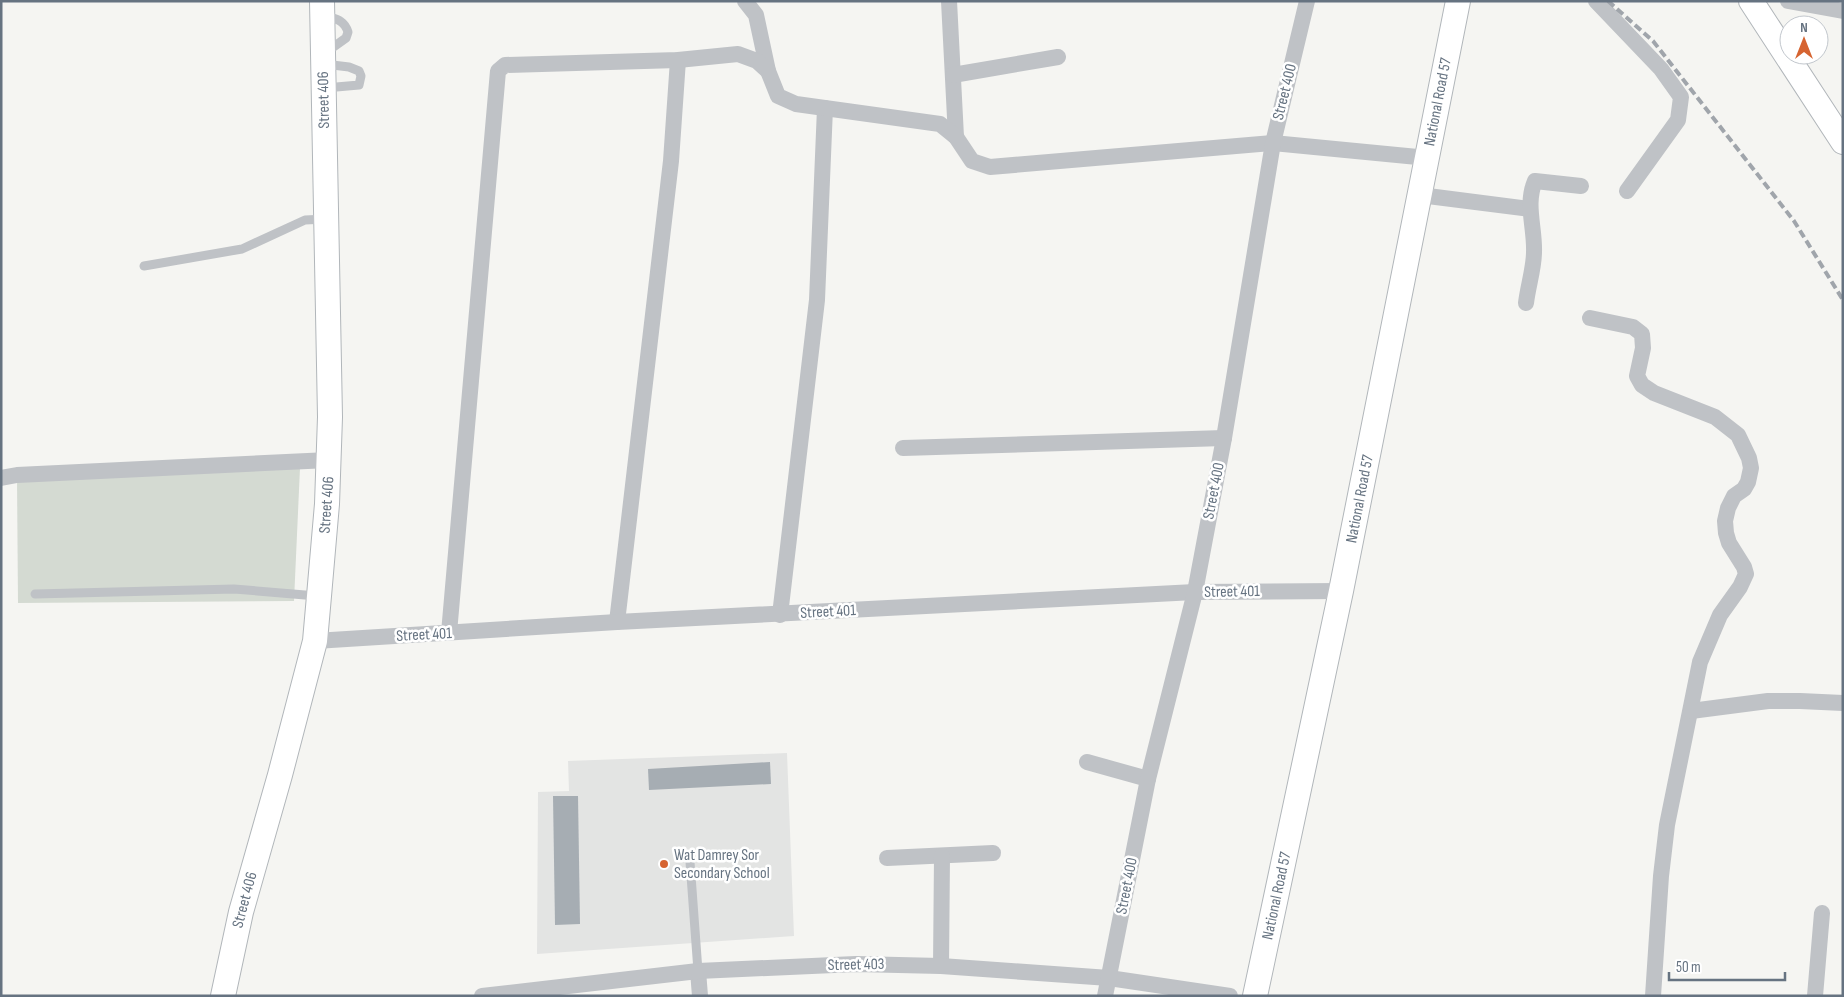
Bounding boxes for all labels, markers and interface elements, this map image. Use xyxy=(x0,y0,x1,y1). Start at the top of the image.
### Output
north arrow xyxy=(1779,15,1829,65)
text: N xyxy=(1800,19,1808,36)
street label: National Road 57 xyxy=(1420,56,1456,148)
street label: Street 400 xyxy=(1269,62,1301,122)
street label: Street 406 xyxy=(314,71,334,129)
street label: National Road 57 xyxy=(1342,453,1378,545)
street label: Street 400 xyxy=(1199,461,1229,521)
street label: Street 406 xyxy=(316,476,338,534)
street label: Street 401 xyxy=(1204,582,1260,602)
street label: Street 401 xyxy=(800,601,857,623)
street label: Street 401 xyxy=(396,624,453,646)
place label: Wat Damrey Sor Secondary School xyxy=(674,846,770,883)
street label: National Road 57 xyxy=(1258,850,1296,942)
street label: Street 400 xyxy=(1112,856,1142,916)
marker: Wat Damrey Sor Secondary School xyxy=(658,858,670,870)
street label: Street 406 xyxy=(228,870,262,930)
scale bar xyxy=(1669,950,1785,982)
street label: Street 403 xyxy=(827,955,885,975)
text: 50 m xyxy=(1676,958,1701,977)

